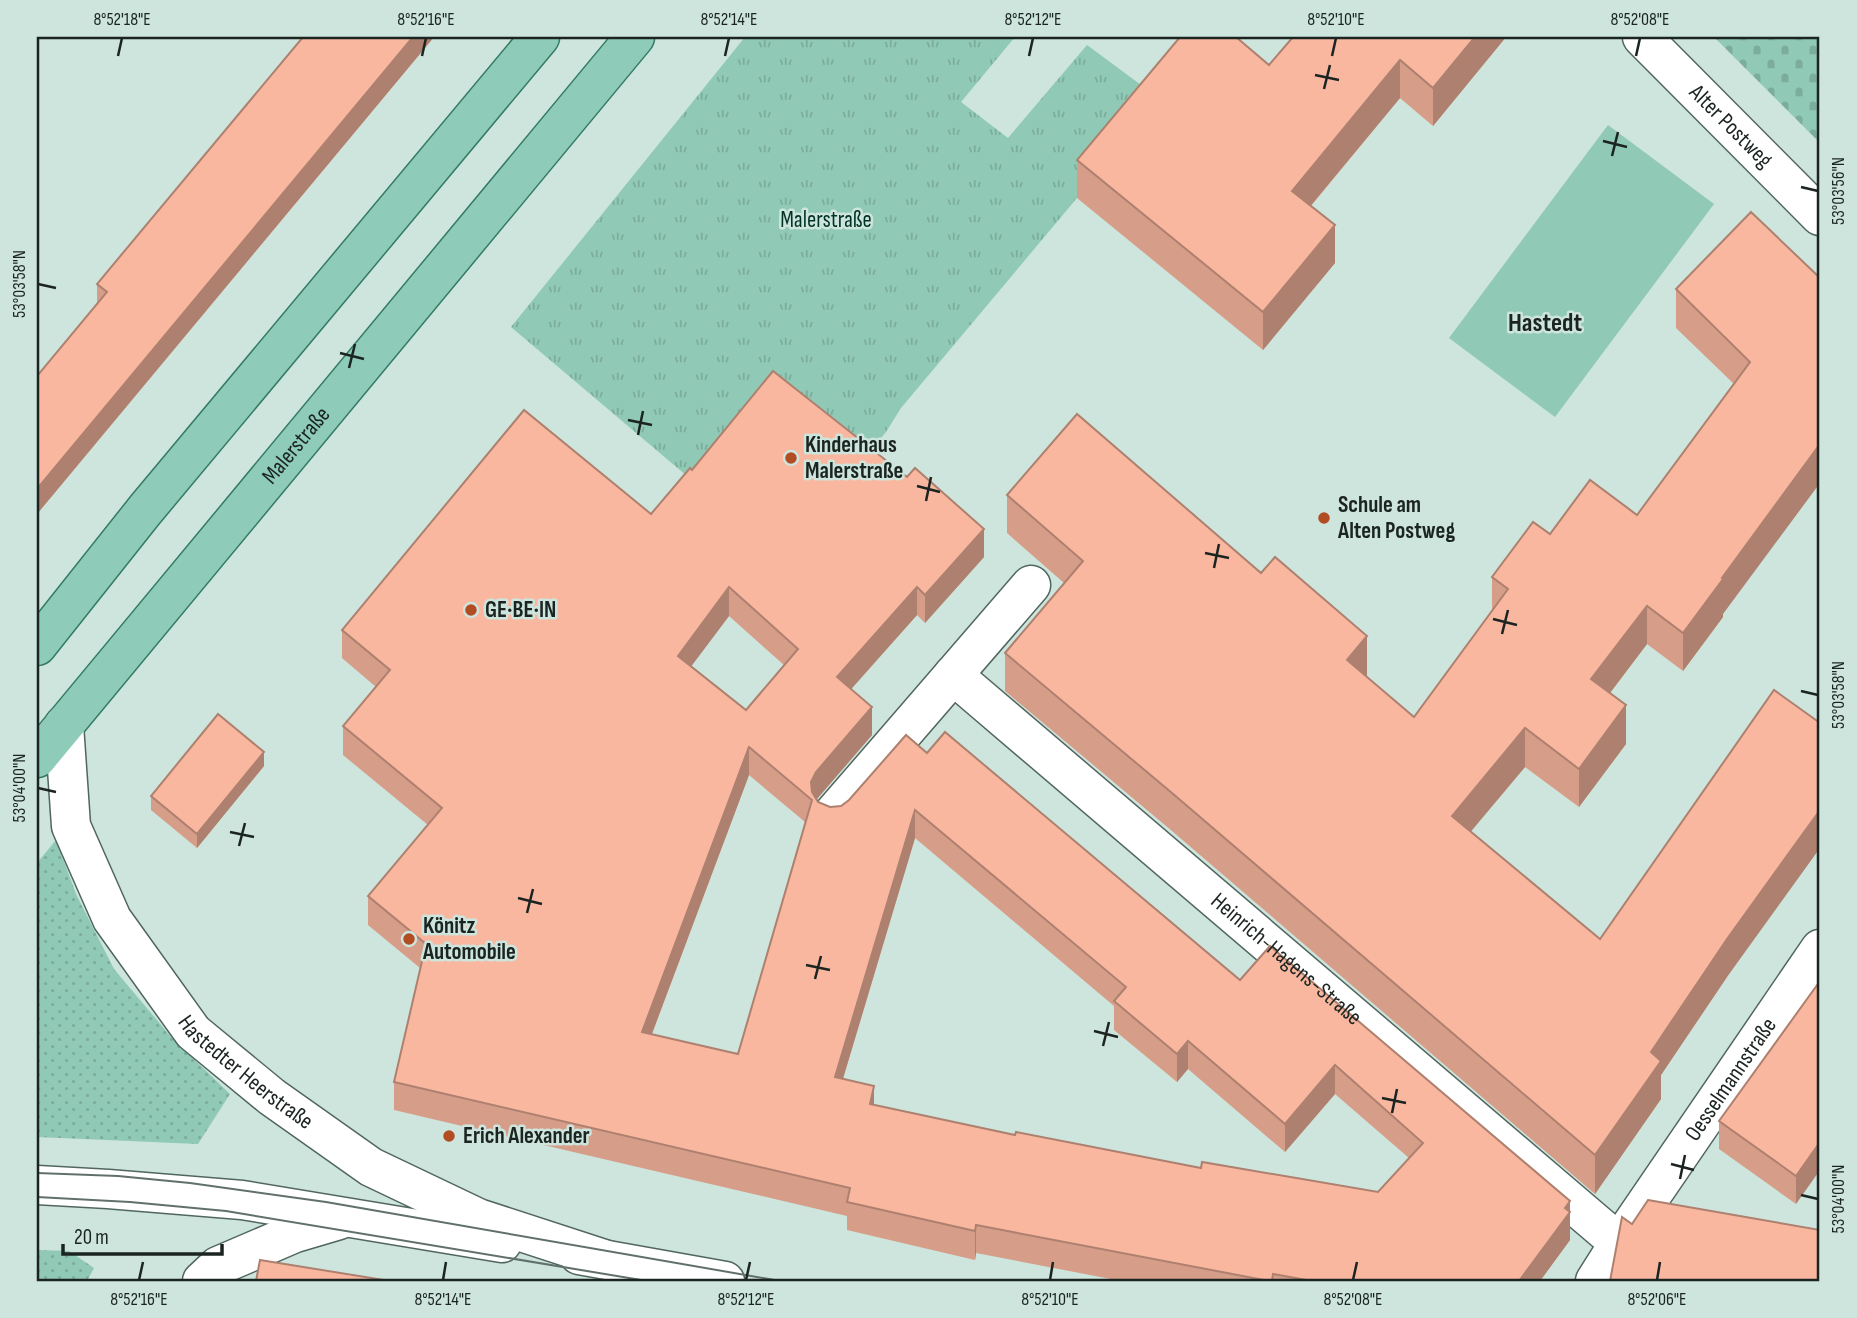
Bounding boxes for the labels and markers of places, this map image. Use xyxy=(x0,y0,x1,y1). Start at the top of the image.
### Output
place label: Kinderhaus Malerstraße xyxy=(805,431,903,485)
marker: Kinderhaus Malerstraße xyxy=(783,450,799,466)
place label: Schule am Alten Postweg xyxy=(1337,491,1455,545)
marker: Schule am Alten Postweg xyxy=(1316,510,1332,526)
place label: GE·BE·IN xyxy=(485,596,556,624)
marker: GE·BE·IN xyxy=(463,602,479,618)
place label: Könitz Automobile xyxy=(422,912,516,966)
marker: Könitz Automobile xyxy=(401,931,417,947)
place label: Erich Alexander xyxy=(463,1122,590,1150)
marker: Erich Alexander xyxy=(441,1128,457,1144)

